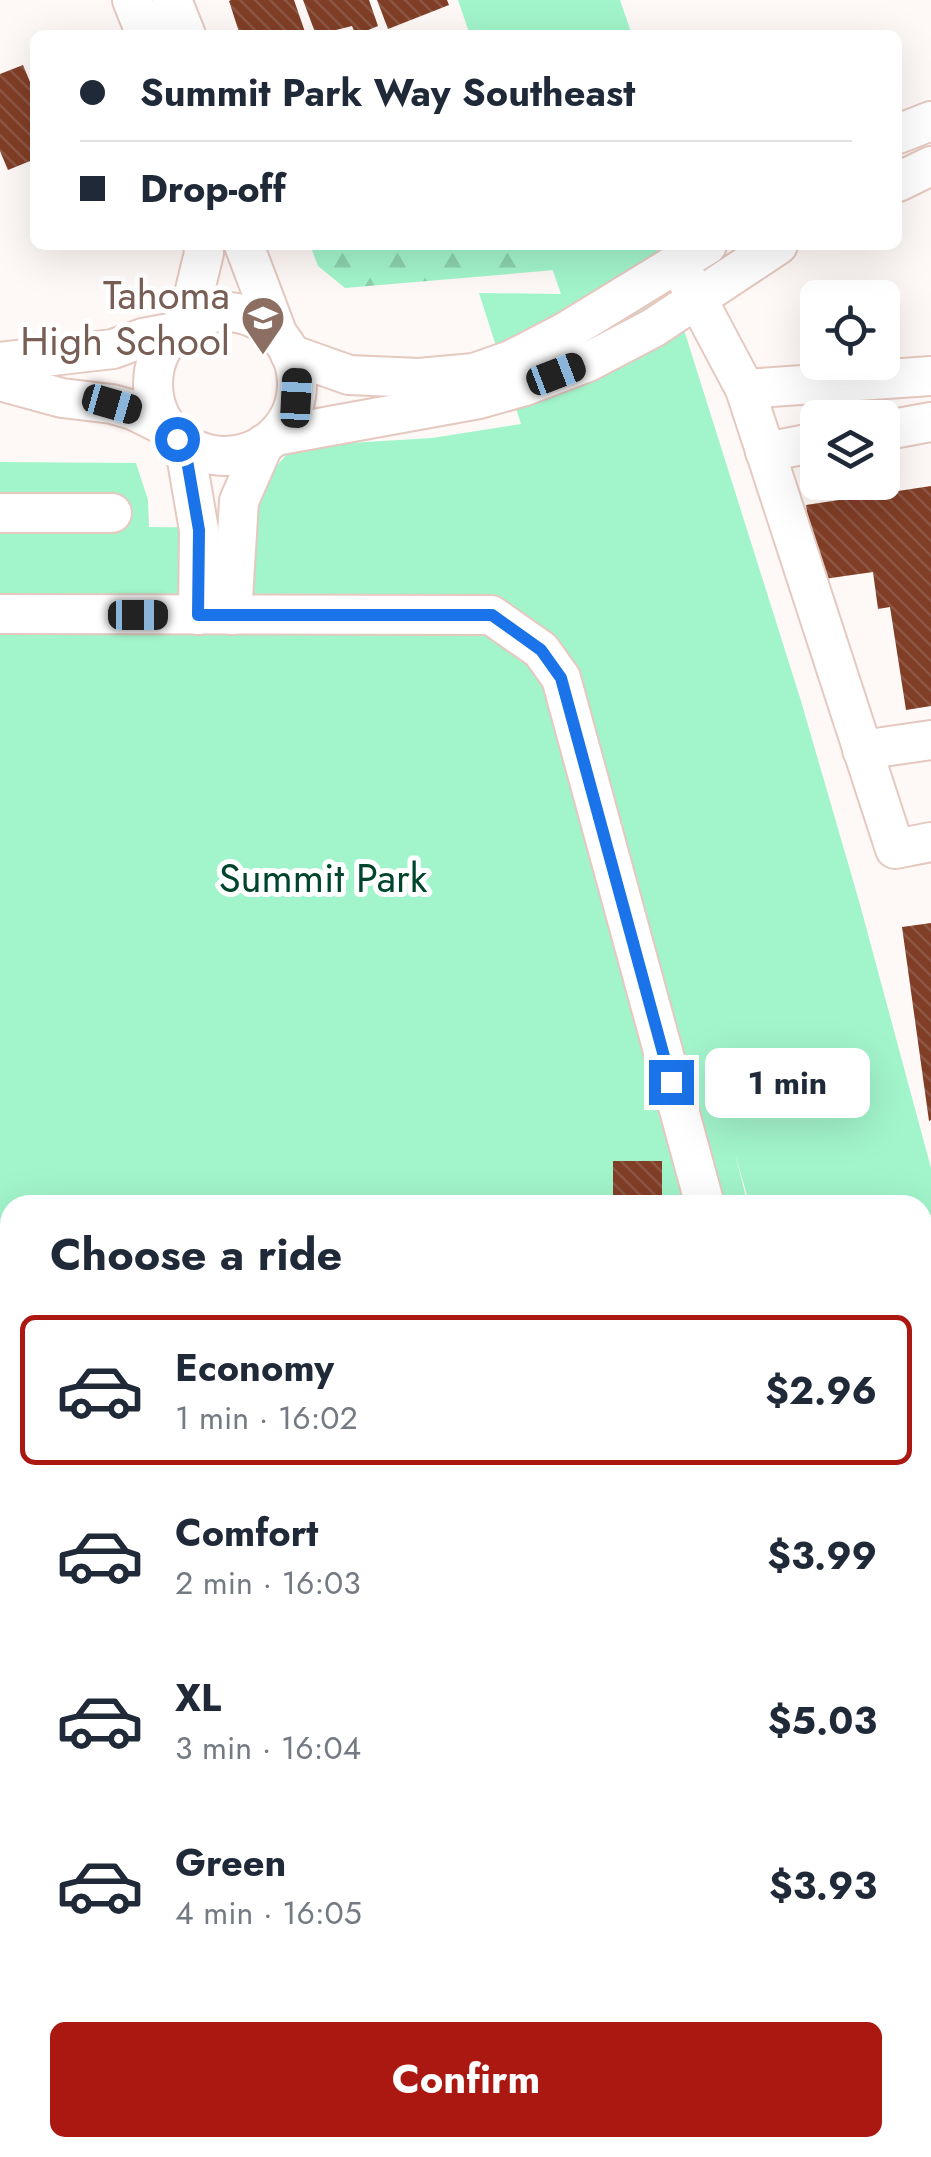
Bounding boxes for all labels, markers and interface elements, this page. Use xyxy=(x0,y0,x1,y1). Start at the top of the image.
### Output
text: Summit Park Way Southeast xyxy=(140,65,635,120)
text: Drop-off xyxy=(140,161,286,216)
place label: Tahoma High School xyxy=(20,266,230,370)
map controls xyxy=(800,280,900,500)
button: locate xyxy=(800,280,900,380)
school or university icon: Tahoma High School xyxy=(240,295,286,356)
car xyxy=(523,349,589,399)
car xyxy=(279,367,313,429)
car xyxy=(79,381,145,427)
button: layers xyxy=(800,400,900,500)
route start xyxy=(155,417,200,462)
car xyxy=(108,600,168,630)
park label: Summit Park xyxy=(219,849,428,907)
callout: 1 min xyxy=(706,1047,871,1117)
route end xyxy=(649,1060,694,1105)
text: 1 min xyxy=(748,1060,827,1106)
text: Choose a ride xyxy=(50,1222,342,1287)
text: Economy xyxy=(175,1340,334,1395)
icon: car xyxy=(55,1345,145,1435)
text: $2.96 xyxy=(765,1363,877,1418)
text: 1 min · 16:02 xyxy=(175,1395,358,1441)
text: Comfort xyxy=(175,1505,318,1560)
icon: car xyxy=(55,1510,145,1600)
text: $3.99 xyxy=(767,1528,877,1583)
text: 2 min · 16:03 xyxy=(175,1560,361,1606)
text: XL xyxy=(175,1670,221,1725)
icon: car xyxy=(55,1675,145,1765)
text: $5.03 xyxy=(768,1693,877,1748)
text: 3 min · 16:04 xyxy=(175,1725,361,1771)
text: Green xyxy=(175,1835,286,1890)
icon: car xyxy=(55,1840,145,1930)
text: $3.93 xyxy=(769,1858,877,1913)
text: 4 min · 16:05 xyxy=(175,1890,362,1936)
button: Confirm xyxy=(50,2022,882,2137)

